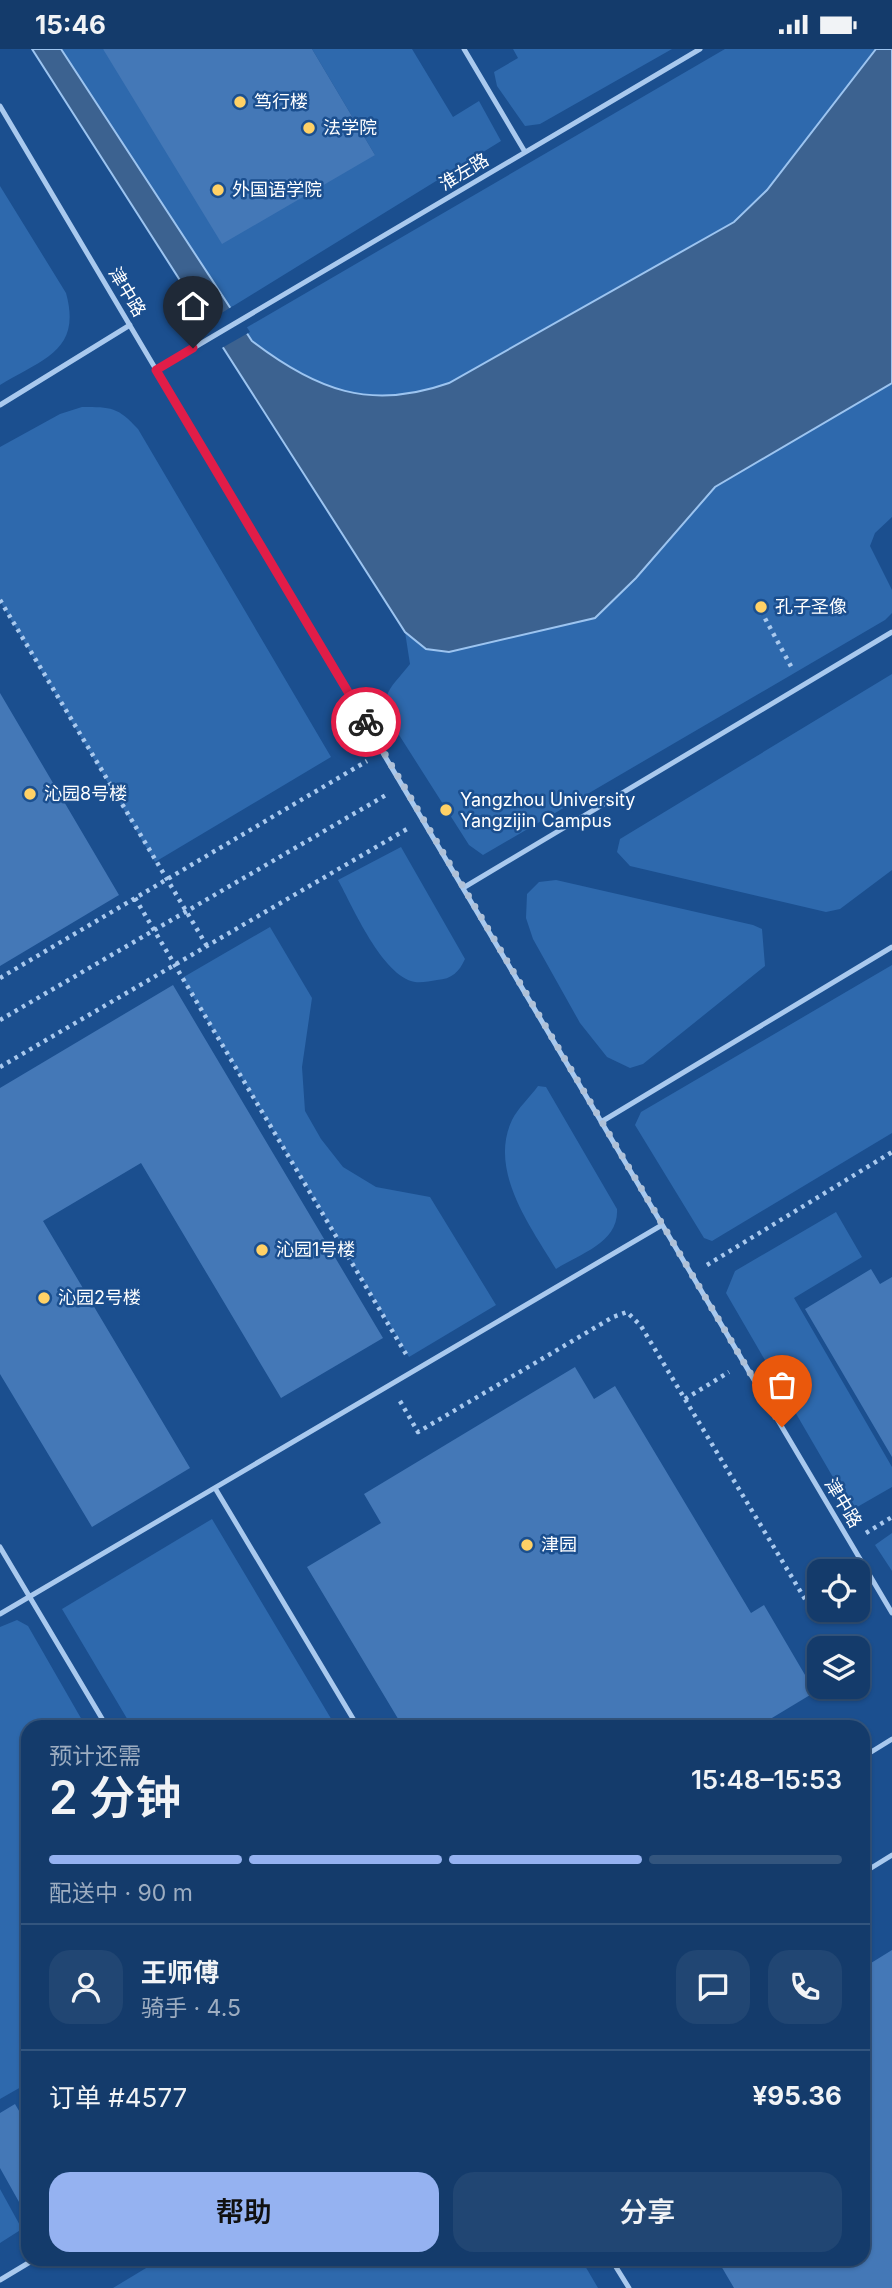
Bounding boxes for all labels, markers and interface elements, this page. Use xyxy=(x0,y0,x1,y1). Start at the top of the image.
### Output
text: 15:46 xyxy=(35,9,106,40)
place label: 笃行楼 xyxy=(254,91,308,112)
marker: 笃行楼 xyxy=(232,94,248,110)
place label: 法学院 xyxy=(323,117,377,138)
marker: 法学院 xyxy=(301,120,317,136)
street label: 淮左路 xyxy=(435,149,492,194)
place label: 外国语学院 xyxy=(232,179,322,200)
marker: 外国语学院 xyxy=(210,182,226,198)
street label: 津中路 xyxy=(105,263,150,320)
pin xyxy=(163,276,223,348)
icon: home xyxy=(174,287,212,325)
place label: 孔子圣像 xyxy=(775,596,847,617)
marker: 孔子圣像 xyxy=(753,599,769,615)
courier xyxy=(331,687,401,757)
icon: bike xyxy=(347,703,385,741)
place label: 沁园8号楼 xyxy=(44,783,127,804)
marker: 沁园8号楼 xyxy=(22,786,38,802)
place label: Yangzhou University Yangzijin Campus xyxy=(460,789,635,831)
marker: Yangzhou University Yangzijin Campus xyxy=(438,802,454,818)
place label: 沁园1号楼 xyxy=(276,1239,355,1260)
marker: 沁园1号楼 xyxy=(254,1242,270,1258)
place label: 沁园2号楼 xyxy=(58,1287,141,1308)
marker: 沁园2号楼 xyxy=(36,1290,52,1306)
pin xyxy=(752,1355,812,1427)
icon: bag xyxy=(763,1366,801,1404)
street label: 津中路 xyxy=(821,1474,866,1531)
place label: 津园 xyxy=(541,1534,577,1555)
marker: 津园 xyxy=(519,1537,535,1553)
map controls xyxy=(807,1559,870,1699)
button: locate xyxy=(807,1559,870,1622)
button: layers xyxy=(807,1636,870,1699)
text: 预计还需 xyxy=(49,1742,141,1770)
text: 15:48–15:53 xyxy=(691,1764,842,1795)
text: 2 分钟 xyxy=(49,1769,181,1825)
text: 配送中 · 90 m xyxy=(49,1879,193,1907)
button: person xyxy=(49,1950,123,2024)
button: chat xyxy=(676,1950,750,2024)
button: phone xyxy=(768,1950,842,2024)
text: 王师傅 xyxy=(141,1957,219,1988)
text: 骑手 · 4.5 xyxy=(141,1994,241,2022)
text: ¥95.36 xyxy=(753,2080,842,2111)
text: 订单 #4577 xyxy=(49,2082,187,2113)
button: 帮助 xyxy=(49,2172,439,2252)
button: 分享 xyxy=(453,2172,842,2252)

